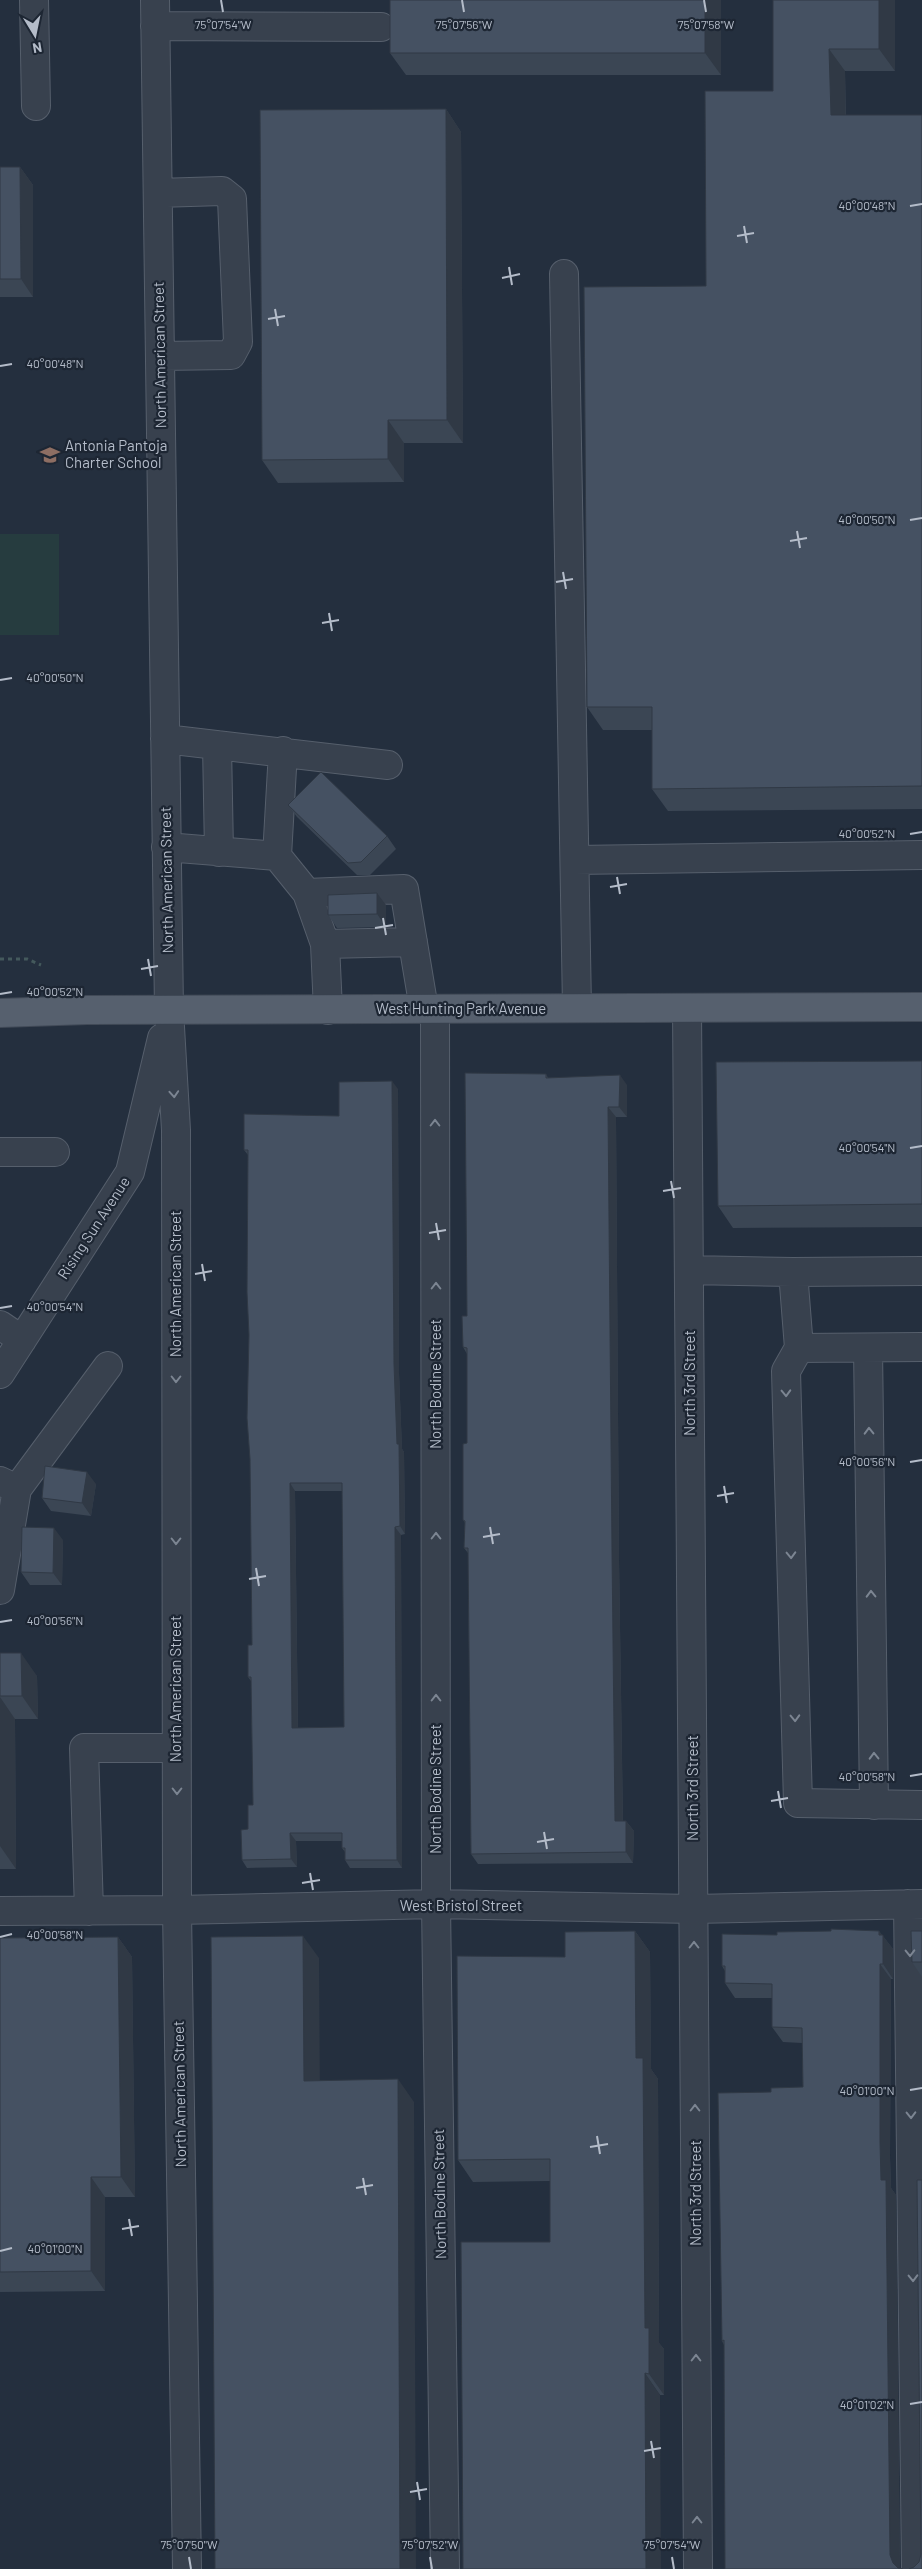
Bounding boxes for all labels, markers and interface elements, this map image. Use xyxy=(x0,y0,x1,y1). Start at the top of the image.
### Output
north arrow xyxy=(10,10,60,60)
text: 75°07'54"W xyxy=(195,17,252,31)
text: 75°07'56"W xyxy=(436,17,493,31)
text: 75°07'58"W xyxy=(678,17,735,31)
text: N xyxy=(31,39,43,57)
text: 40°00'48"N xyxy=(838,198,896,212)
street label: North American Street xyxy=(149,282,169,429)
text: 40°00'48"N xyxy=(26,356,84,370)
place label: Antonia Pantoja Charter School xyxy=(65,436,168,471)
school or university icon: Antonia Pantoja Charter School xyxy=(39,444,61,466)
text: 40°00'50"N xyxy=(838,512,896,526)
text: 40°00'50"N xyxy=(26,670,84,684)
street label: North American Street xyxy=(156,807,176,954)
text: 40°00'52"N xyxy=(839,826,895,840)
text: 40°00'52"N xyxy=(27,984,83,998)
street label: West Hunting Park Avenue xyxy=(376,999,546,1017)
one-way arrow xyxy=(168,1090,179,1098)
one-way arrow xyxy=(430,1119,440,1126)
text: 40°00'54"N xyxy=(839,1140,895,1154)
street label: Rising Sun Avenue xyxy=(53,1173,133,1282)
street label: North American Street xyxy=(166,1211,184,1357)
one-way arrow xyxy=(431,1281,441,1289)
text: 40°00'54"N xyxy=(27,1299,83,1313)
street label: North Bodine Street xyxy=(426,1319,444,1449)
street label: North 3rd Street xyxy=(680,1330,698,1436)
one-way arrow xyxy=(171,1375,181,1383)
one-way arrow xyxy=(781,1389,791,1397)
one-way arrow xyxy=(864,1427,874,1435)
text: 40°00'56"N xyxy=(839,1454,895,1468)
one-way arrow xyxy=(431,1531,441,1539)
one-way arrow xyxy=(171,1538,181,1545)
one-way arrow xyxy=(786,1552,796,1559)
one-way arrow xyxy=(866,1589,876,1597)
text: 40°00'56"N xyxy=(27,1613,83,1627)
street label: North American Street xyxy=(166,1616,184,1762)
one-way arrow xyxy=(431,1694,441,1702)
one-way arrow xyxy=(790,1714,801,1722)
street label: North Bodine Street xyxy=(426,1724,444,1854)
street label: North 3rd Street xyxy=(683,1735,701,1841)
one-way arrow xyxy=(868,1752,879,1760)
text: 40°00'58"N xyxy=(839,1769,895,1783)
one-way arrow xyxy=(172,1788,182,1795)
street label: West Bristol Street xyxy=(400,1896,522,1914)
text: 40°00'58"N xyxy=(27,1927,83,1941)
one-way arrow xyxy=(689,1941,699,1949)
one-way arrow xyxy=(905,1950,915,1957)
street label: North American Street xyxy=(169,2021,189,2168)
text: 40°01'00"N xyxy=(839,2083,895,2097)
one-way arrow xyxy=(690,2104,700,2112)
one-way arrow xyxy=(906,2112,917,2120)
street label: North Bodine Street xyxy=(429,2129,449,2259)
street label: North 3rd Street xyxy=(686,2140,704,2246)
text: 40°01'00"N xyxy=(27,2241,83,2255)
one-way arrow xyxy=(908,2274,918,2282)
one-way arrow xyxy=(691,2354,702,2362)
text: 40°01'02"N xyxy=(840,2397,894,2411)
one-way arrow xyxy=(692,2516,702,2524)
text: 75°07'50"W xyxy=(160,2537,218,2551)
text: 75°07'52"W xyxy=(402,2537,459,2551)
text: 75°07'54"W xyxy=(644,2537,701,2551)

